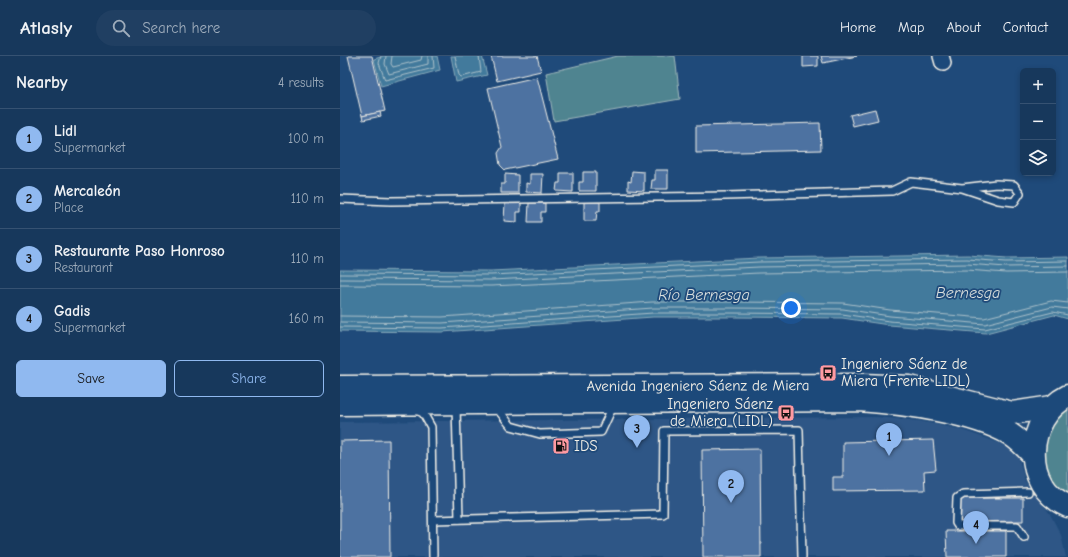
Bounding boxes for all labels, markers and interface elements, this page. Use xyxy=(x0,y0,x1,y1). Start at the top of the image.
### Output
search box xyxy=(96,10,376,46)
text: Atlasly xyxy=(20,17,72,39)
icon: search xyxy=(110,17,132,39)
text: Search here xyxy=(142,19,220,37)
text: Home xyxy=(840,19,876,36)
text: Map xyxy=(898,19,924,36)
text: About xyxy=(946,19,981,36)
text: Contact xyxy=(1003,19,1048,36)
map controls xyxy=(1020,68,1056,176)
button: + xyxy=(1020,68,1056,104)
text: Nearby xyxy=(16,73,67,92)
text: 4 results xyxy=(278,75,324,90)
button: − xyxy=(1020,104,1056,140)
text: Lidl xyxy=(54,122,77,140)
text: 1 xyxy=(26,131,32,146)
text: 100 m xyxy=(288,131,324,146)
text: Supermarket xyxy=(54,140,125,155)
button: layers xyxy=(1020,140,1056,176)
text: Mercaleón xyxy=(54,182,121,200)
text: 2 xyxy=(26,191,32,206)
text: 110 m xyxy=(291,191,324,206)
text: Place xyxy=(54,200,84,215)
text: Restaurante Paso Honroso xyxy=(54,242,225,260)
text: 3 xyxy=(26,251,32,266)
text: 110 m xyxy=(291,251,324,266)
text: Restaurant xyxy=(54,260,113,275)
water label: Bernesga xyxy=(936,284,1000,302)
water label: Río Bernesga xyxy=(658,286,750,304)
your location xyxy=(781,298,801,318)
text: Gadis xyxy=(54,302,90,320)
text: 4 xyxy=(26,311,32,326)
text: 160 m xyxy=(289,311,324,326)
text: Supermarket xyxy=(54,320,125,335)
place label: Ingeniero Sáenz de Miera (Frente LIDL) xyxy=(841,355,970,390)
button: Save xyxy=(16,360,166,397)
button: Share xyxy=(174,360,324,397)
bus stop icon: Ingeniero Sáenz de Miera (Frente LIDL) xyxy=(818,363,838,383)
street label: Avenida Ingeniero Sáenz de Miera xyxy=(586,376,810,395)
place label: Ingeniero Sáenz de Miera (LIDL) xyxy=(667,395,773,430)
bus stop icon: Ingeniero Sáenz de Miera (LIDL) xyxy=(776,403,796,423)
pin: 3 xyxy=(624,415,650,448)
pin: 1 xyxy=(876,423,902,456)
fuel station icon: IDS xyxy=(551,436,571,456)
place label: IDS xyxy=(574,437,598,455)
pin: 2 xyxy=(718,470,744,503)
pin: 4 xyxy=(963,511,989,544)

